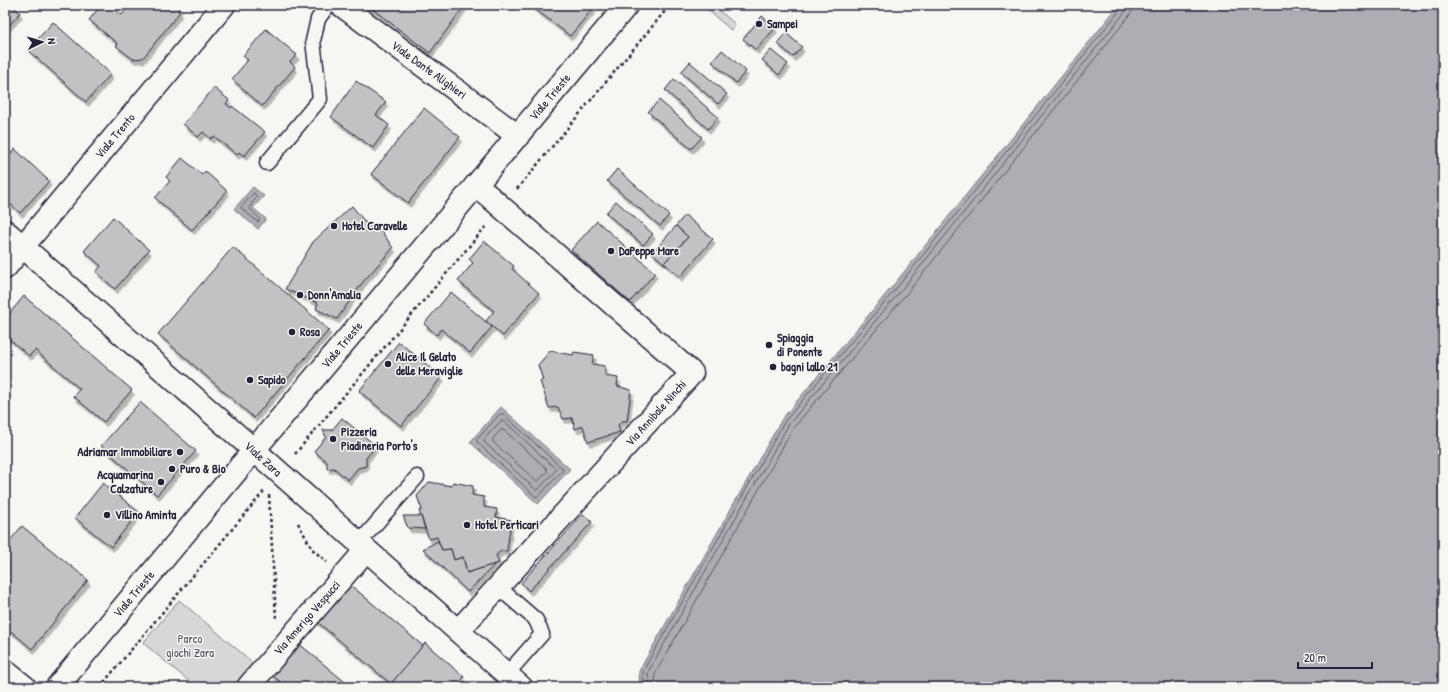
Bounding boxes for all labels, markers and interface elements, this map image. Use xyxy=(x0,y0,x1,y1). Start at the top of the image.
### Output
place label: Sampei xyxy=(767,15,798,33)
marker: Sampei xyxy=(754,19,764,29)
north arrow xyxy=(22,22,62,62)
street label: Viale Dante Alighieri xyxy=(388,36,470,103)
text: N xyxy=(45,38,59,45)
street label: Viale Trieste xyxy=(525,70,574,124)
street label: Viale Trento xyxy=(91,109,139,162)
place label: Hotel Caravelle xyxy=(342,217,408,234)
marker: Hotel Caravelle xyxy=(329,221,339,231)
place label: DaPeppe Mare xyxy=(619,242,679,260)
marker: DaPeppe Mare xyxy=(606,246,616,256)
place label: Donn'Amalia xyxy=(308,286,361,303)
marker: Donn'Amalia xyxy=(295,290,305,300)
street label: Viale Trieste xyxy=(317,318,366,372)
place label: Rosa xyxy=(300,323,320,340)
marker: Rosa xyxy=(287,327,297,337)
place label: Spiaggia di Ponente xyxy=(777,329,822,360)
marker: Spiaggia di Ponente xyxy=(764,340,774,350)
place label: Alice Il Gelato delle Meraviglie xyxy=(396,348,463,380)
place label: bagni lallo 21 xyxy=(781,358,838,376)
marker: Alice Il Gelato delle Meraviglie xyxy=(383,359,393,369)
marker: bagni lallo 21 xyxy=(768,362,778,372)
place label: Sapido xyxy=(258,371,286,389)
marker: Sapido xyxy=(245,375,255,385)
street label: Via Annibale Ninchi xyxy=(621,376,690,449)
place label: Pizzeria Piadineria Porto's xyxy=(341,423,418,454)
marker: Pizzeria Piadineria Porto's xyxy=(328,434,338,444)
street label: Viale Zara xyxy=(241,437,286,480)
place label: Adriamar Immobiliare xyxy=(78,443,172,460)
marker: Adriamar Immobiliare xyxy=(175,447,185,457)
place label: Puro & Bio xyxy=(180,460,226,477)
marker: Puro & Bio xyxy=(167,464,177,474)
place label: Acquamarina Calzature xyxy=(97,466,153,497)
marker: Acquamarina Calzature xyxy=(156,477,166,487)
place label: Villino Aminta xyxy=(115,506,177,523)
marker: Villino Aminta xyxy=(102,510,112,520)
place label: Hotel Perticari xyxy=(475,516,539,533)
marker: Hotel Perticari xyxy=(462,520,472,530)
street label: Viale Trieste xyxy=(109,567,158,621)
street label: Via Amerigo Vespucci xyxy=(269,577,344,659)
park label: Parco giochi Zara xyxy=(166,630,214,661)
scale bar xyxy=(1298,644,1372,670)
text: 20 m xyxy=(1304,649,1326,666)

